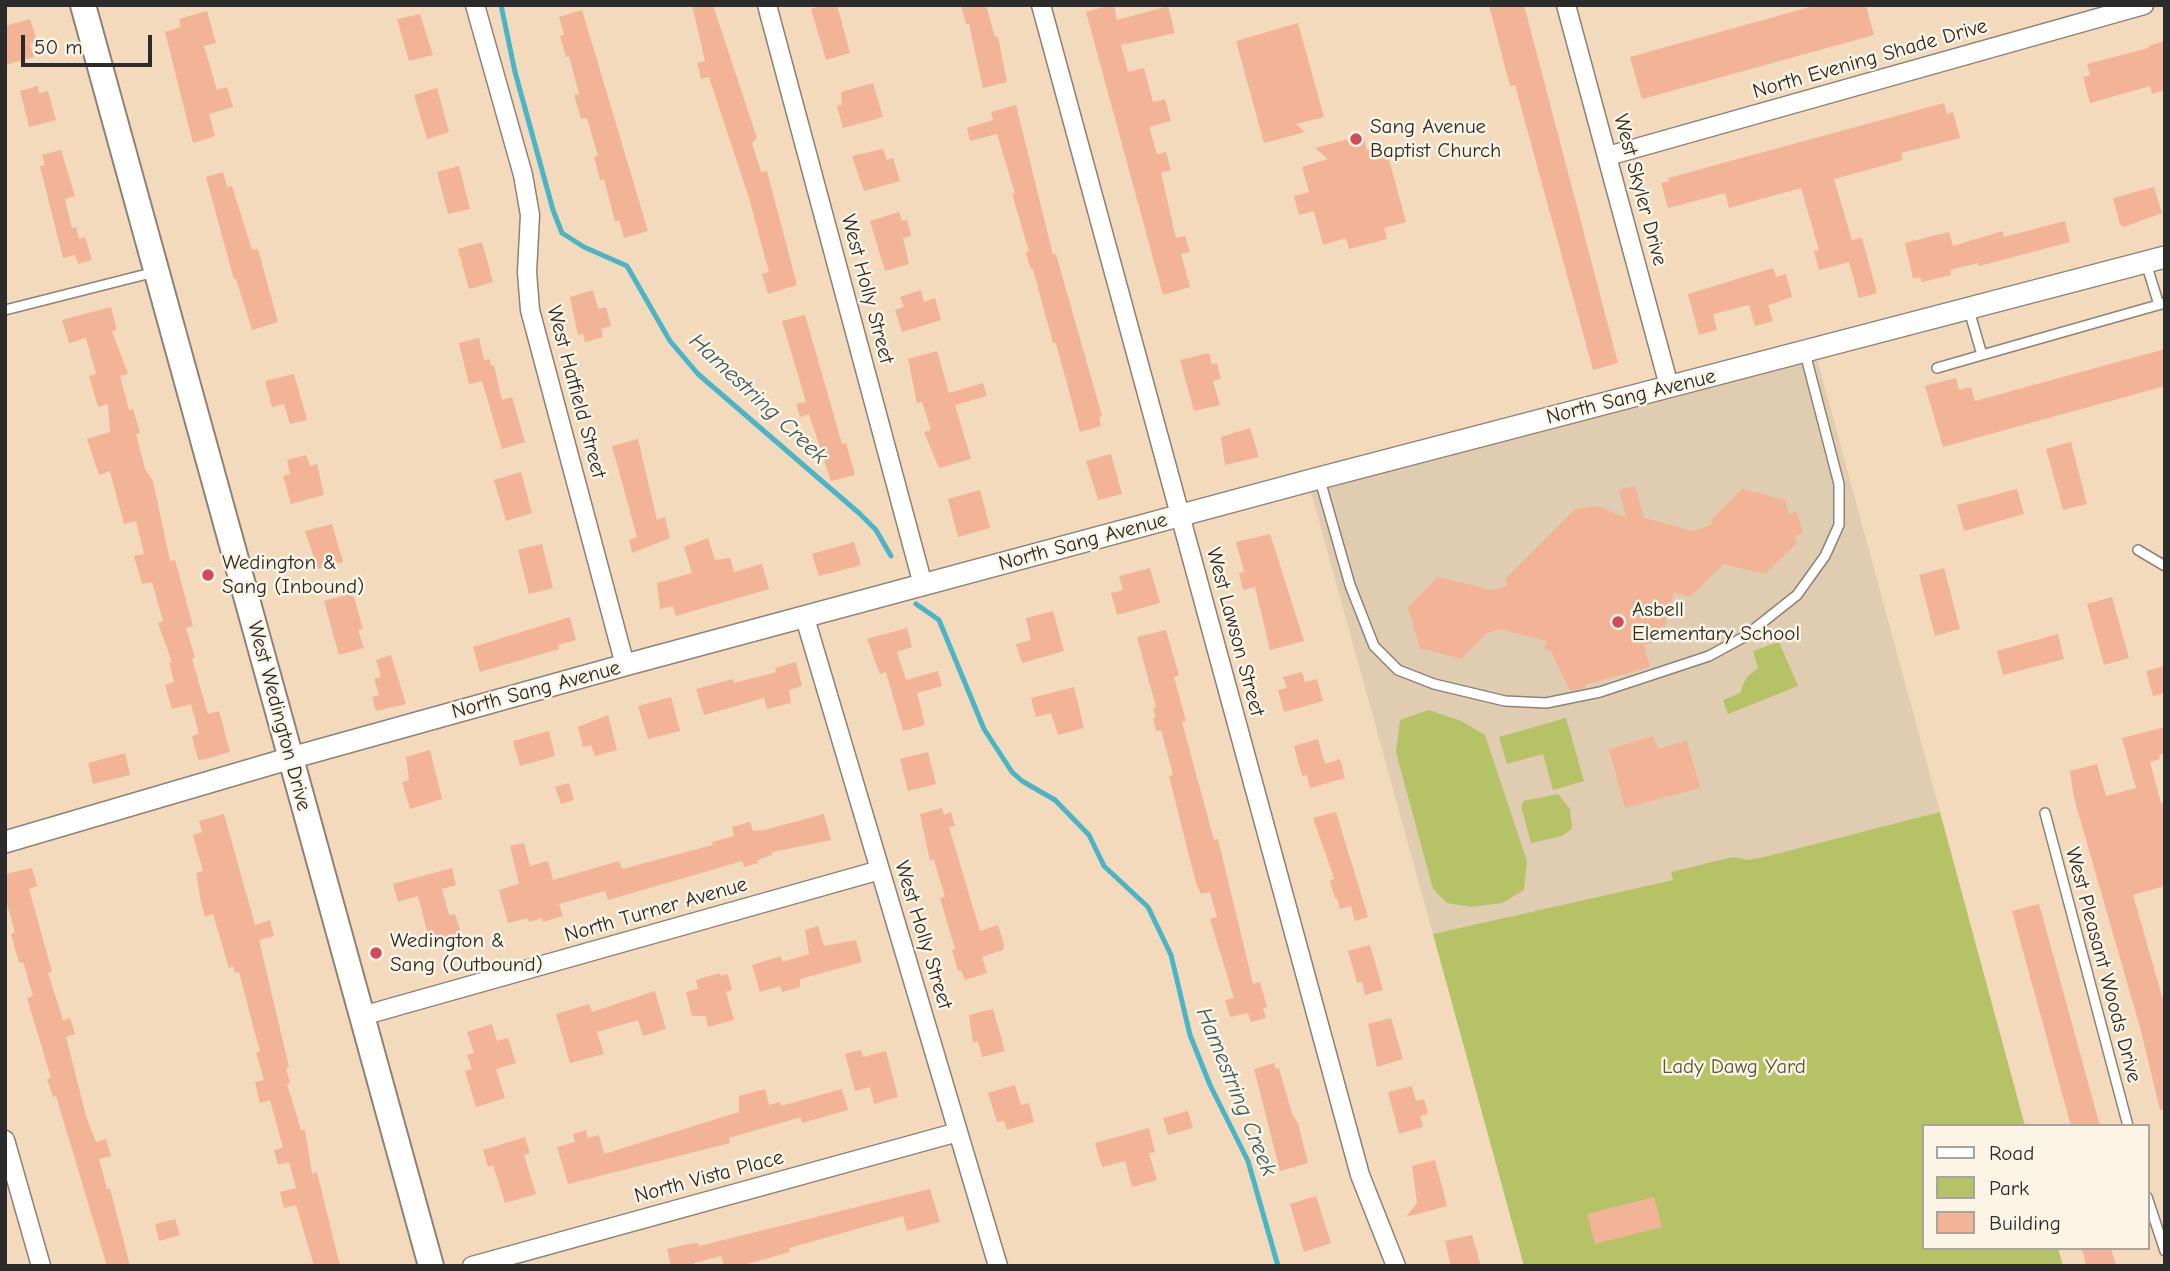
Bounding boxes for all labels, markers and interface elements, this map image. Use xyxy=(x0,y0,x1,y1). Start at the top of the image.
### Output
street label: North Evening Shade Drive xyxy=(1750,13,1990,105)
scale bar xyxy=(24,21,156,65)
text: 50 m xyxy=(34,35,83,59)
street label: West Skyler Drive xyxy=(1608,111,1672,269)
place label: Sang Avenue Baptist Church xyxy=(1370,114,1501,164)
marker: Sang Avenue Baptist Church xyxy=(1348,131,1364,147)
street label: West Holly Street xyxy=(835,212,899,366)
street label: West Hatfield Street xyxy=(541,303,611,481)
water label: Hamestring Creek xyxy=(683,328,833,470)
street label: North Sang Avenue xyxy=(1544,364,1718,430)
street label: North Sang Avenue xyxy=(996,507,1170,577)
street label: West Lawson Street xyxy=(1200,545,1270,719)
place label: Wedington & Sang (Inbound) xyxy=(222,550,364,600)
marker: Wedington & Sang (Inbound) xyxy=(200,567,216,583)
place label: Asbell Elementary School xyxy=(1632,597,1800,647)
marker: Asbell Elementary School xyxy=(1610,614,1626,630)
street label: West Wedington Drive xyxy=(242,618,316,814)
street label: North Sang Avenue xyxy=(449,655,623,725)
street label: West Pleasant Woods Drive xyxy=(2059,845,2147,1085)
street label: West Holly Street xyxy=(889,858,957,1012)
street label: North Turner Avenue xyxy=(562,872,750,948)
place label: Wedington & Sang (Outbound) xyxy=(390,928,543,978)
marker: Wedington & Sang (Outbound) xyxy=(368,945,384,961)
water label: Hamestring Creek xyxy=(1190,1004,1282,1180)
park label: Lady Dawg Yard xyxy=(1662,1054,1806,1080)
legend xyxy=(1922,1124,2149,1250)
text: Road xyxy=(1989,1141,2034,1165)
street label: North Vista Place xyxy=(632,1145,786,1209)
text: Park xyxy=(1989,1176,2029,1200)
text: Building xyxy=(1989,1211,2061,1235)

